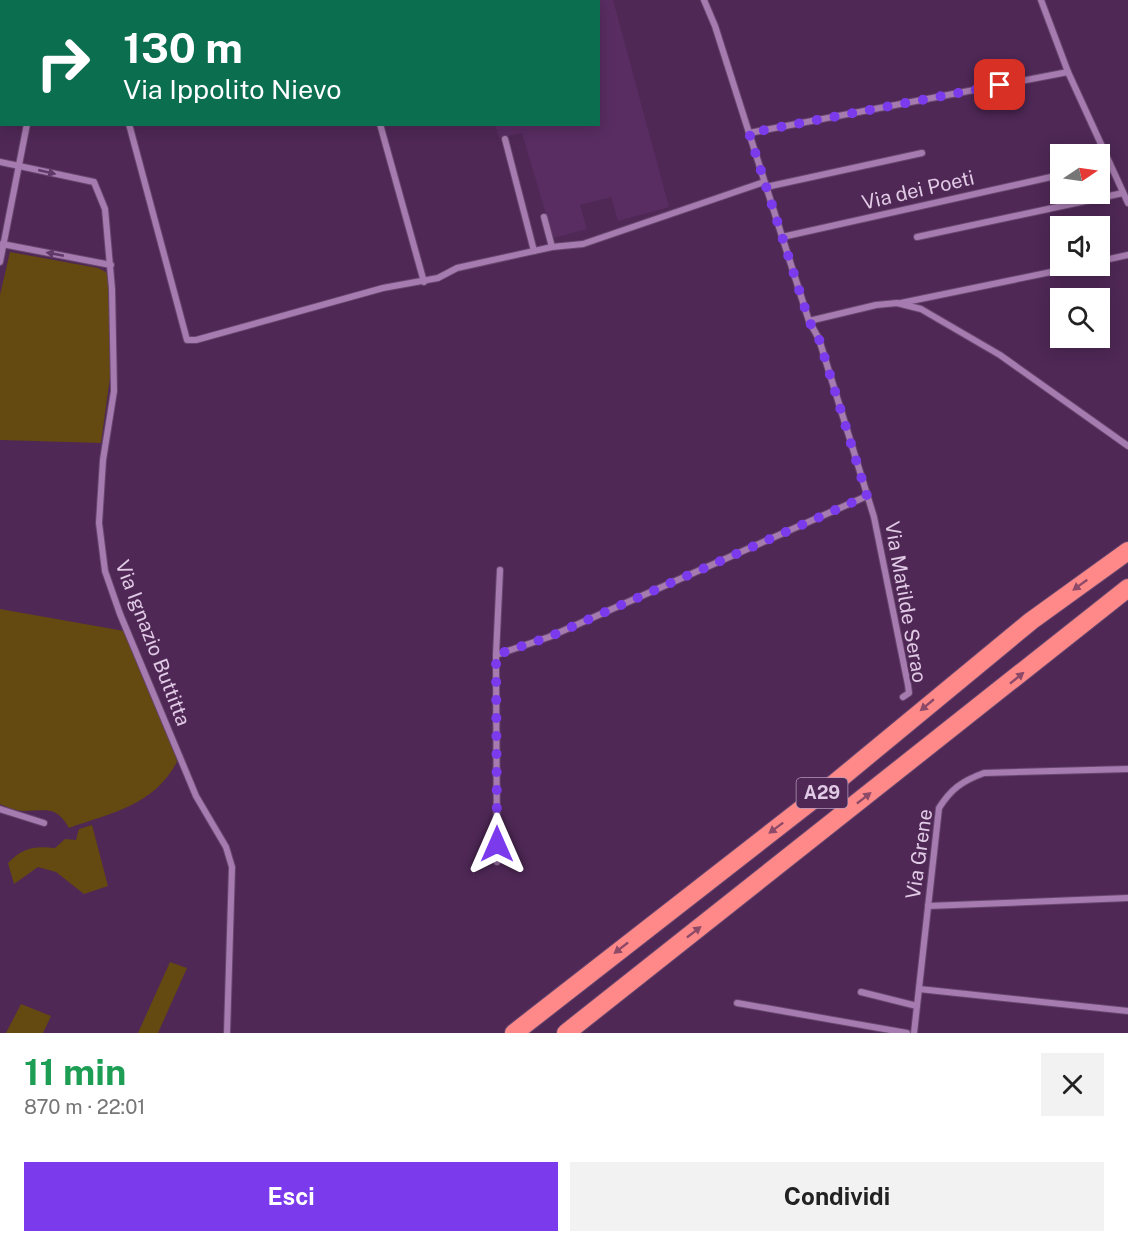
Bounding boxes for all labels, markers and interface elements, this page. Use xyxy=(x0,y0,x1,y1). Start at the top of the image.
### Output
text: 130 m xyxy=(123,23,243,72)
icon: right xyxy=(24,24,102,102)
pin xyxy=(974,59,1025,110)
icon: arrive xyxy=(983,68,1016,101)
text: Via Ippolito Nievo xyxy=(123,73,342,105)
north arrow xyxy=(1050,144,1110,204)
map controls xyxy=(1050,144,1110,348)
street label: Via dei Poeti xyxy=(859,165,977,215)
one-way arrow xyxy=(38,168,57,177)
button: sound xyxy=(1050,216,1110,276)
one-way arrow xyxy=(46,249,65,258)
button: search xyxy=(1050,288,1110,348)
street label: Via Matilde Serao xyxy=(880,519,932,685)
street label: Via Ignazio Buttitta xyxy=(110,557,196,729)
one-way arrow xyxy=(1073,579,1089,591)
one-way arrow xyxy=(1009,671,1025,684)
one-way arrow xyxy=(920,698,935,711)
road number: A29 xyxy=(796,778,848,808)
one-way arrow xyxy=(856,793,871,805)
street label: Via Grene xyxy=(901,807,937,901)
position arrow xyxy=(465,812,529,876)
one-way arrow xyxy=(768,822,783,834)
one-way arrow xyxy=(686,925,702,938)
one-way arrow xyxy=(614,941,629,953)
text: 11 min xyxy=(24,1051,126,1093)
button: close xyxy=(1041,1053,1104,1116)
text: 870 m · 22:01 xyxy=(24,1095,146,1119)
button: Esci xyxy=(24,1162,558,1231)
button: Condividi xyxy=(570,1162,1104,1231)

